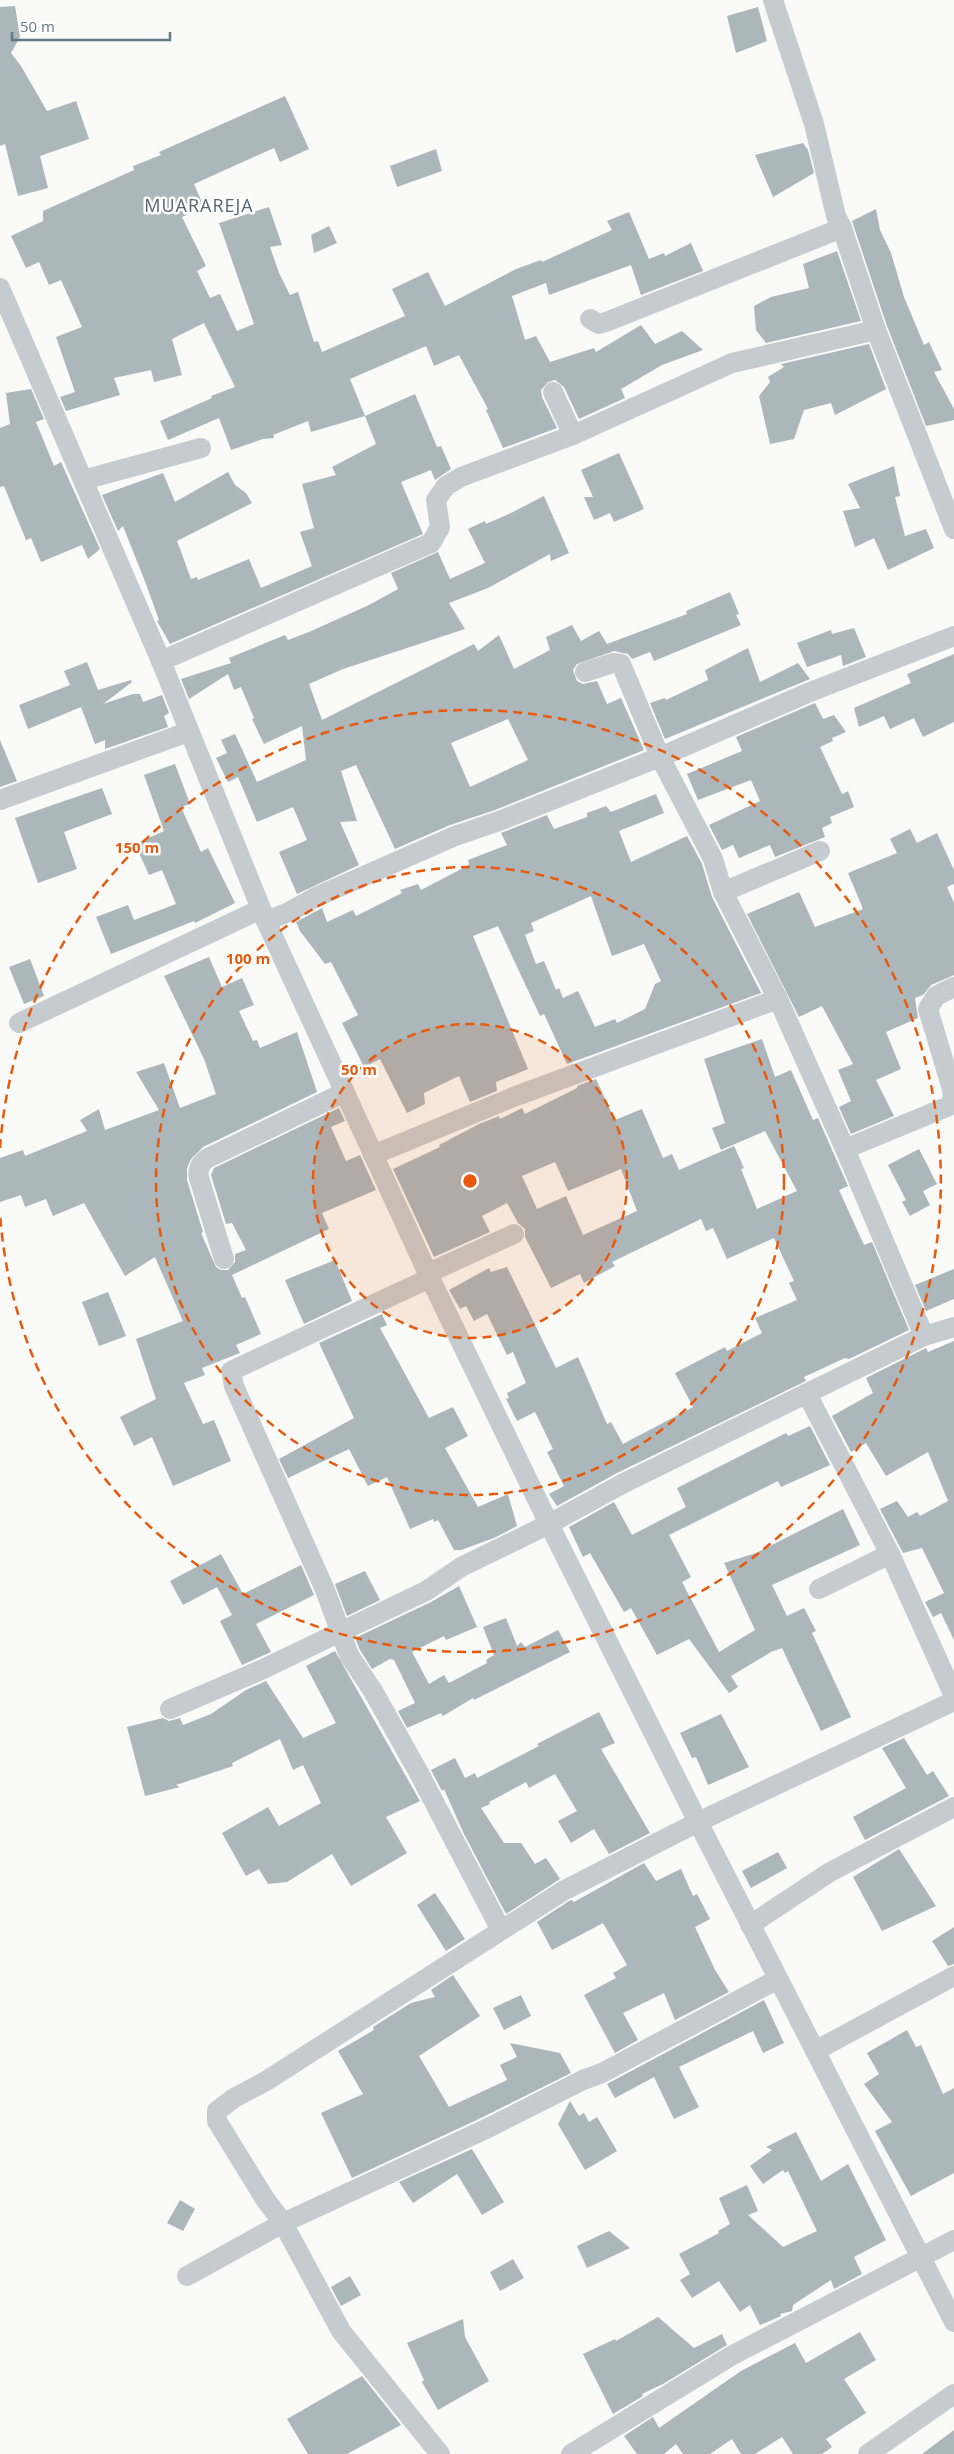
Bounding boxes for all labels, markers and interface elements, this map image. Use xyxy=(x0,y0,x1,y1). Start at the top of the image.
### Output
scale bar xyxy=(12,10,170,42)
text: 50 m xyxy=(20,16,55,36)
district label: MUARAREJA xyxy=(144,193,254,217)
text: 150 m xyxy=(115,837,159,857)
text: 100 m xyxy=(226,948,270,968)
text: 50 m xyxy=(341,1059,377,1079)
centre of rings xyxy=(461,1172,479,1190)

